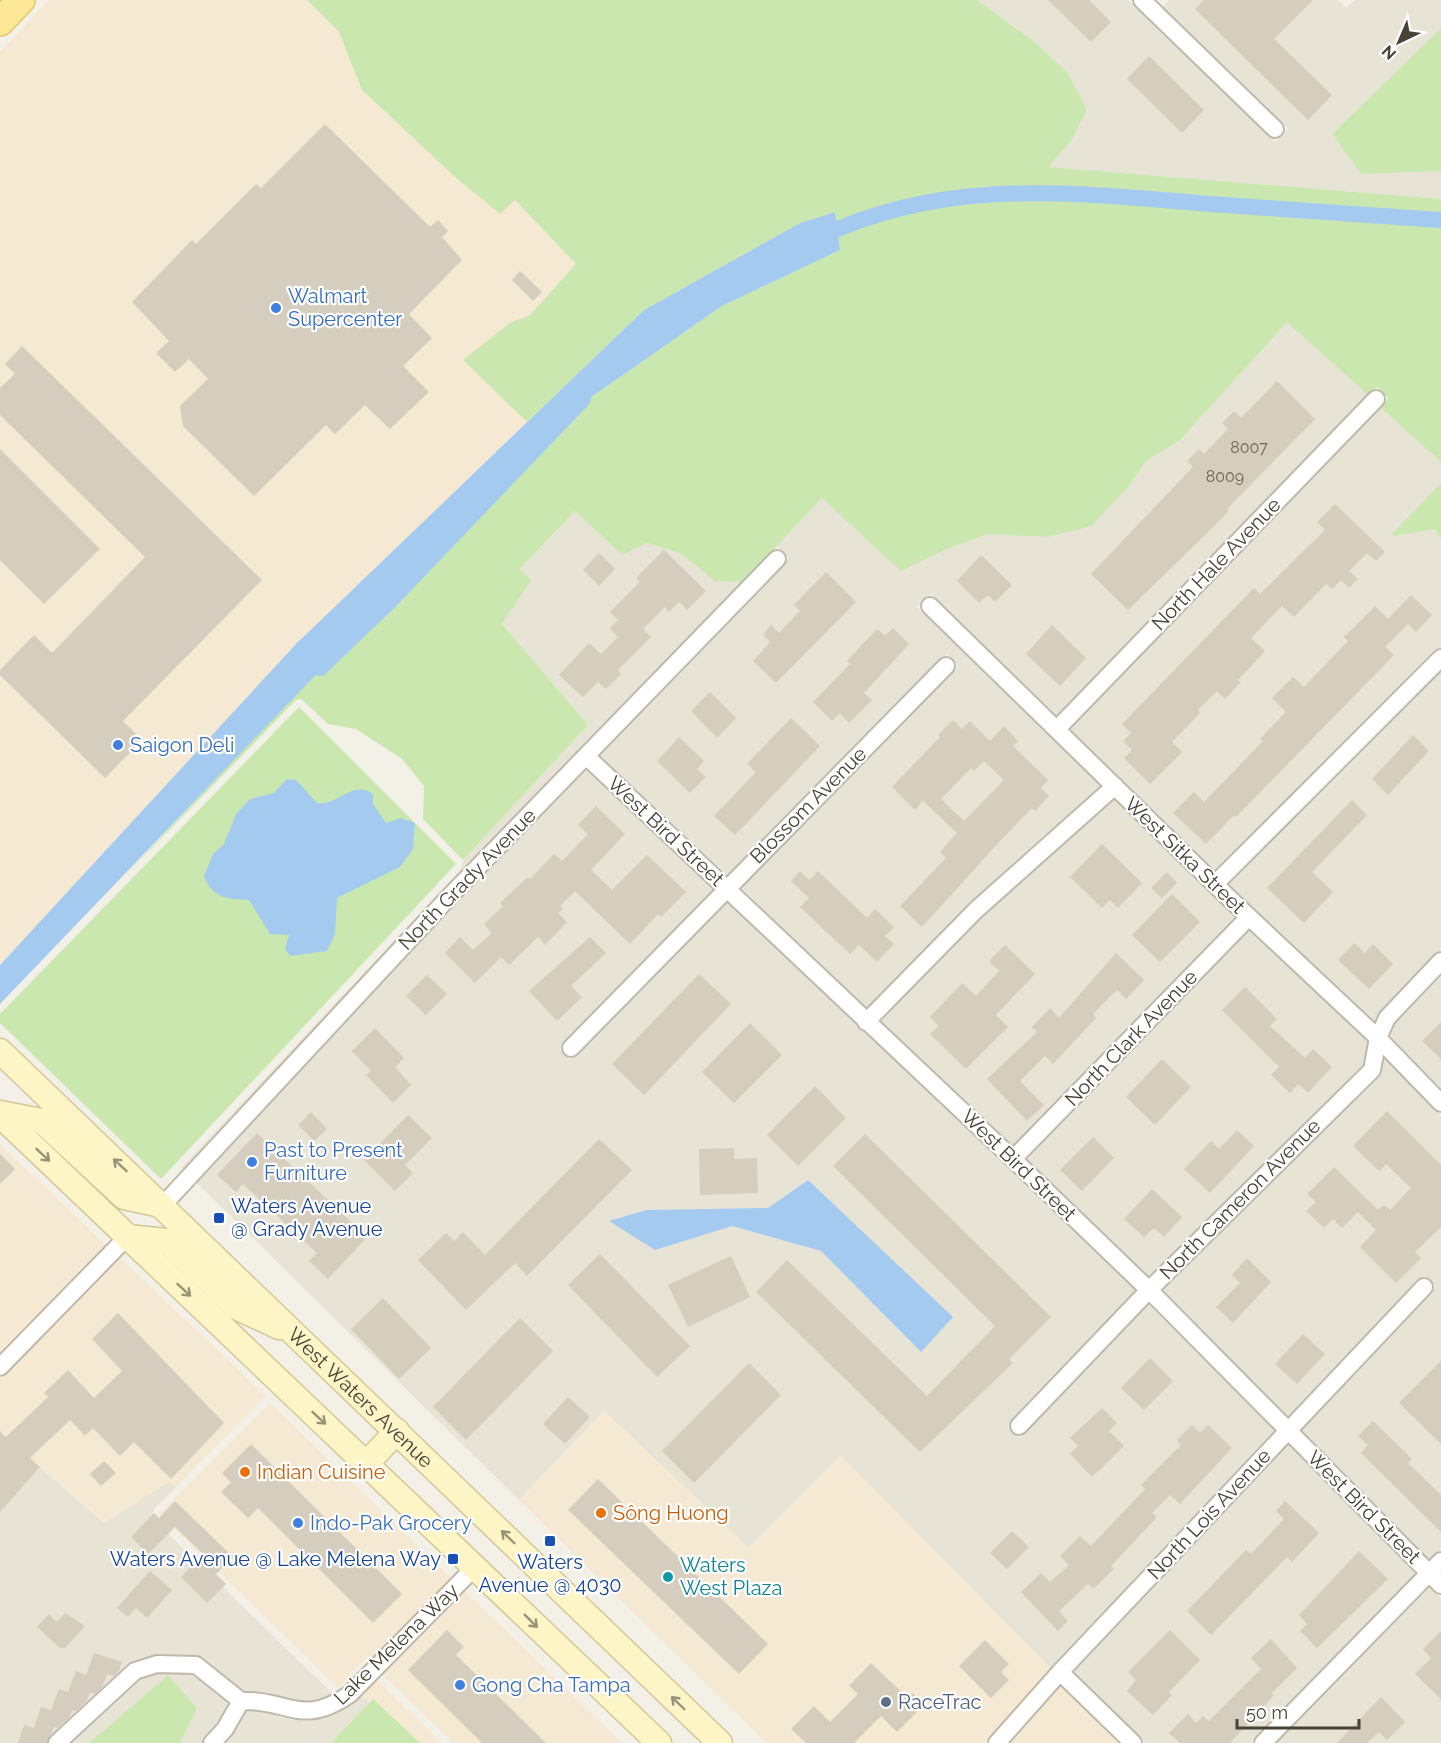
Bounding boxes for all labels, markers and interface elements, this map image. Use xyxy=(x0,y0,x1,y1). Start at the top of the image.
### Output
north arrow xyxy=(1369,12,1429,72)
text: N xyxy=(1378,41,1400,64)
place label: Walmart Supercenter xyxy=(288,284,402,331)
marker: Walmart Supercenter xyxy=(269,301,283,315)
house number: 8007 xyxy=(1230,438,1268,457)
house number: 8009 xyxy=(1206,467,1244,486)
street label: North Hale Avenue xyxy=(1147,493,1286,635)
place label: Saigon Deli xyxy=(130,733,234,757)
marker: Saigon Deli xyxy=(111,738,125,752)
street label: Blossom Avenue xyxy=(745,742,871,868)
street label: West Bird Street xyxy=(603,771,729,891)
street label: West Sitka Street xyxy=(1120,791,1250,919)
street label: North Grady Avenue xyxy=(393,803,541,955)
street label: North Clark Avenue xyxy=(1060,965,1202,1111)
street label: West Bird Street xyxy=(957,1104,1082,1226)
street label: North Cameron Avenue xyxy=(1155,1114,1325,1284)
place label: Past to Present Furniture xyxy=(264,1138,403,1185)
one-way arrow xyxy=(35,1148,50,1162)
marker: Past to Present Furniture xyxy=(245,1155,259,1169)
one-way arrow xyxy=(113,1158,128,1172)
place label: Waters Avenue @ Grady Avenue xyxy=(231,1194,383,1241)
marker: Waters Avenue @ Grady Avenue xyxy=(212,1211,226,1225)
one-way arrow xyxy=(176,1283,191,1297)
street label: West Waters Avenue xyxy=(283,1322,438,1473)
one-way arrow xyxy=(312,1411,327,1425)
street label: North Lois Avenue xyxy=(1142,1444,1276,1584)
street label: West Bird Street xyxy=(1302,1445,1426,1569)
place label: Indian Cuisine xyxy=(257,1460,386,1484)
marker: Indian Cuisine xyxy=(238,1465,252,1479)
place label: Sông Huong xyxy=(613,1501,729,1525)
marker: Sông Huong xyxy=(594,1506,608,1520)
place label: Indo-Pak Grocery xyxy=(310,1511,472,1535)
marker: Indo-Pak Grocery xyxy=(291,1516,305,1530)
one-way arrow xyxy=(500,1530,515,1545)
marker: Waters Avenue @ 4030 xyxy=(543,1534,557,1548)
place label: Waters Avenue @ Lake Melena Way xyxy=(110,1547,441,1571)
place label: Waters Avenue @ 4030 xyxy=(478,1550,622,1597)
marker: Waters Avenue @ Lake Melena Way xyxy=(446,1552,460,1566)
place label: Waters West Plaza xyxy=(680,1553,782,1600)
marker: Waters West Plaza xyxy=(661,1570,675,1584)
street label: Lake Melena Way xyxy=(329,1578,463,1710)
one-way arrow xyxy=(524,1613,539,1628)
place label: Gong Cha Tampa xyxy=(472,1673,631,1697)
marker: Gong Cha Tampa xyxy=(453,1678,467,1692)
place label: RaceTrac xyxy=(898,1690,982,1714)
scale bar xyxy=(1237,1692,1358,1730)
one-way arrow xyxy=(670,1695,685,1710)
marker: RaceTrac xyxy=(879,1695,893,1709)
text: 50 m xyxy=(1246,1702,1288,1723)

